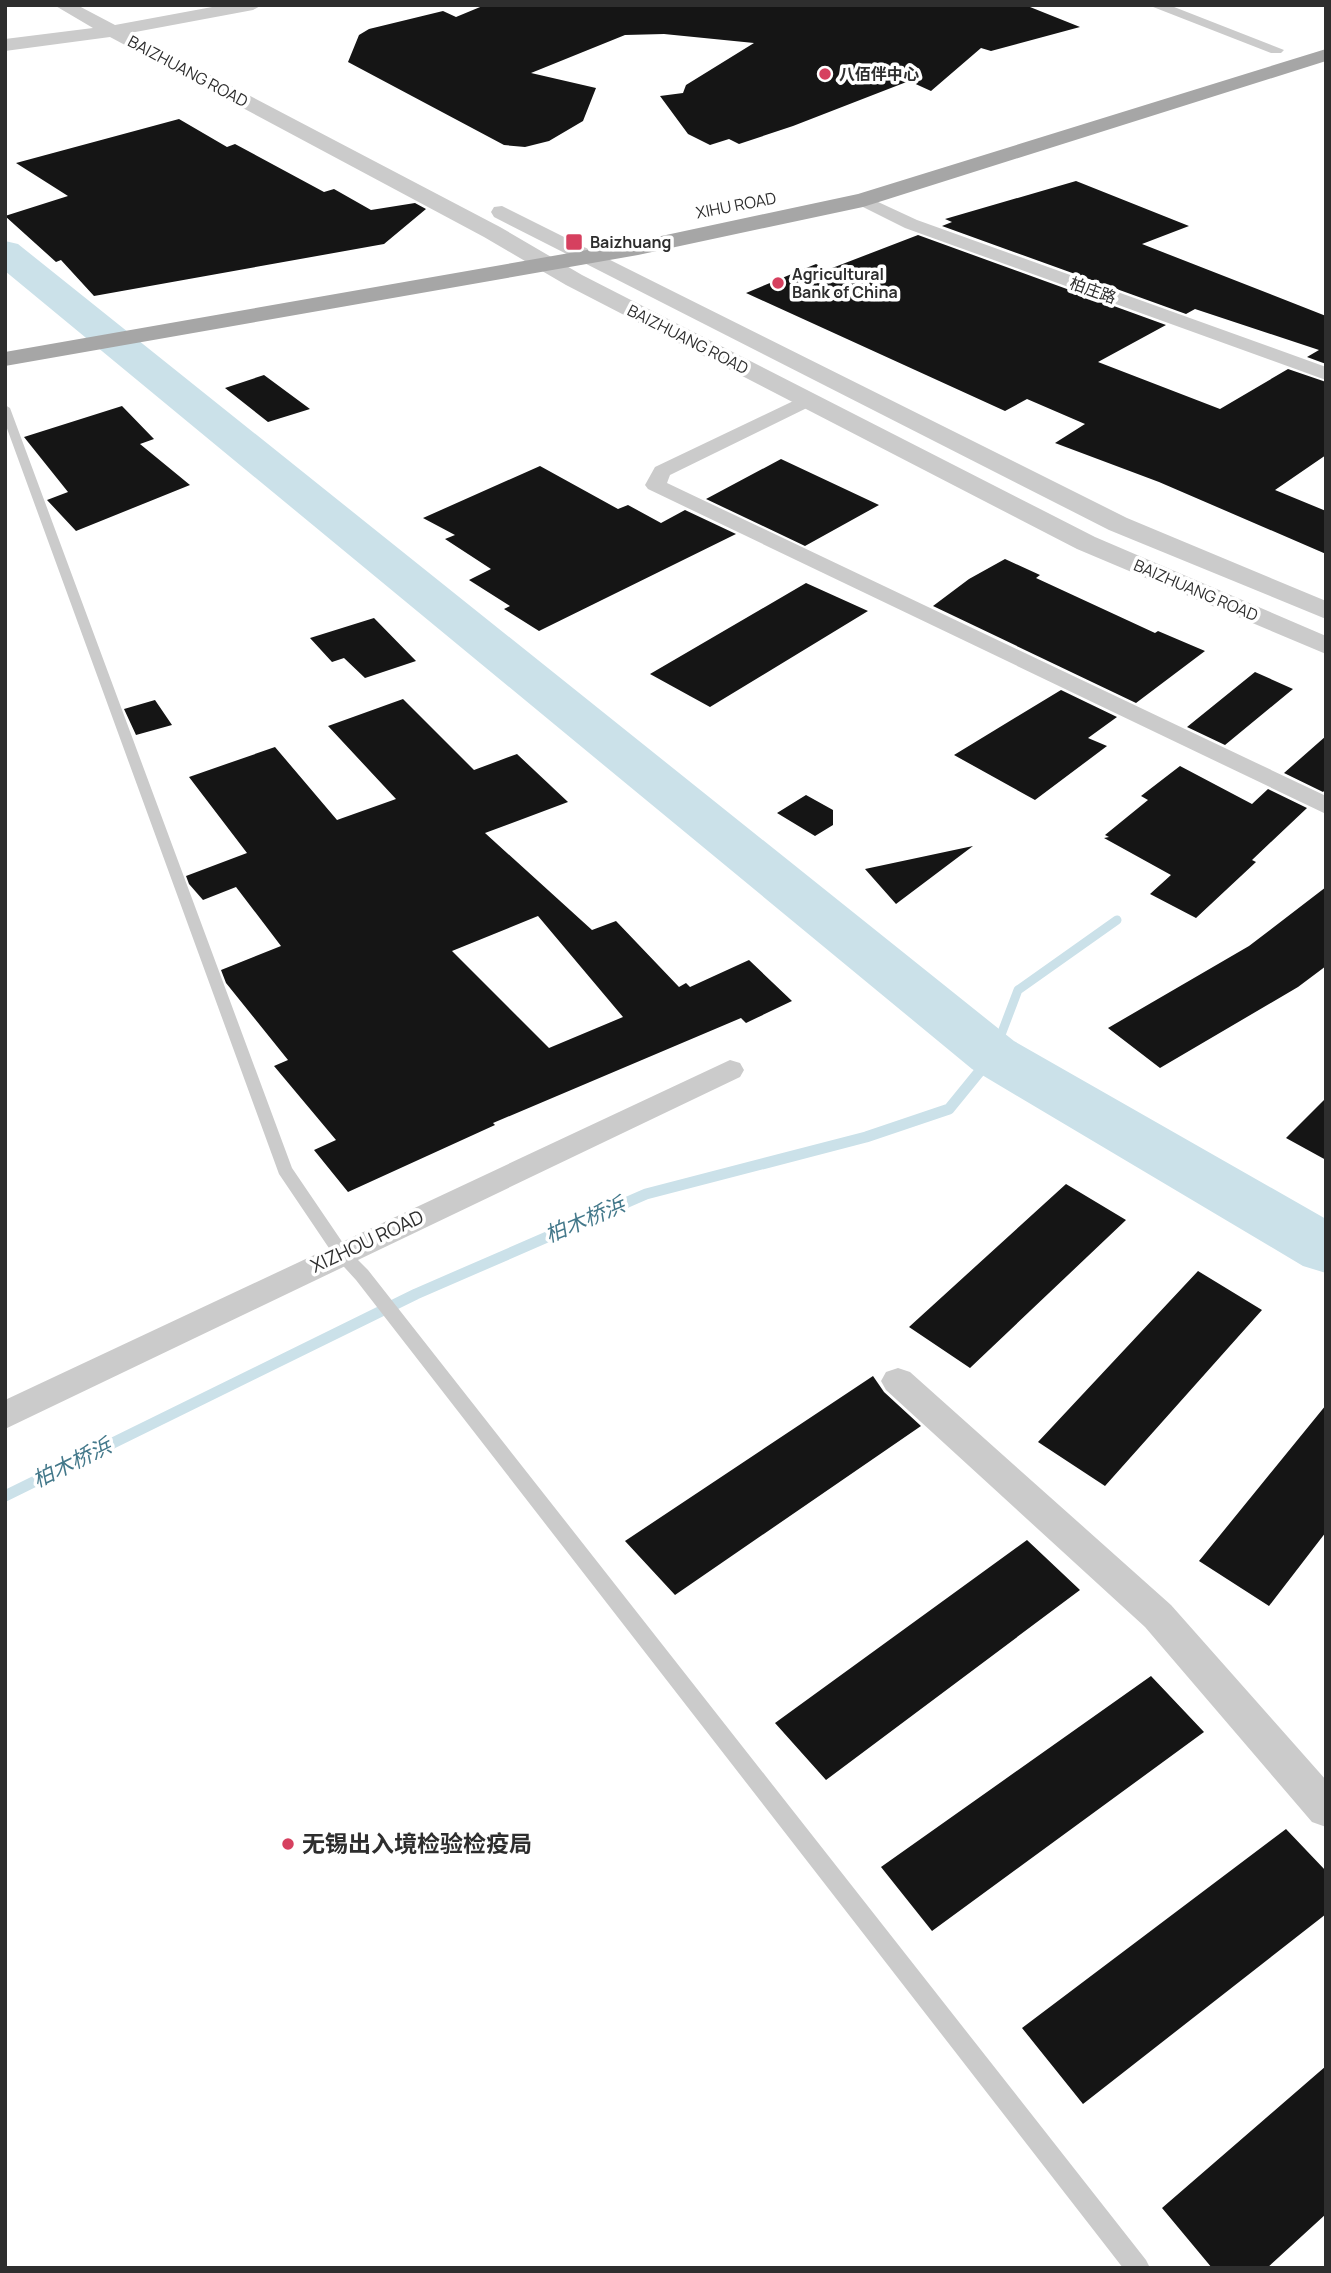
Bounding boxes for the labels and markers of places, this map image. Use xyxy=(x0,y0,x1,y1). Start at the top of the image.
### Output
place label: 八佰伴中心 xyxy=(839,63,919,85)
marker: 八佰伴中心 xyxy=(817,66,833,82)
place label: Baizhuang xyxy=(590,231,671,253)
marker: Baizhuang xyxy=(564,232,584,252)
place label: Agricultural Bank of China xyxy=(792,263,898,303)
marker: Agricultural Bank of China xyxy=(770,275,786,291)
place label: 无锡出入境检验检疫局 xyxy=(302,1827,532,1859)
marker: 无锡出入境检验检疫局 xyxy=(280,1836,296,1852)

